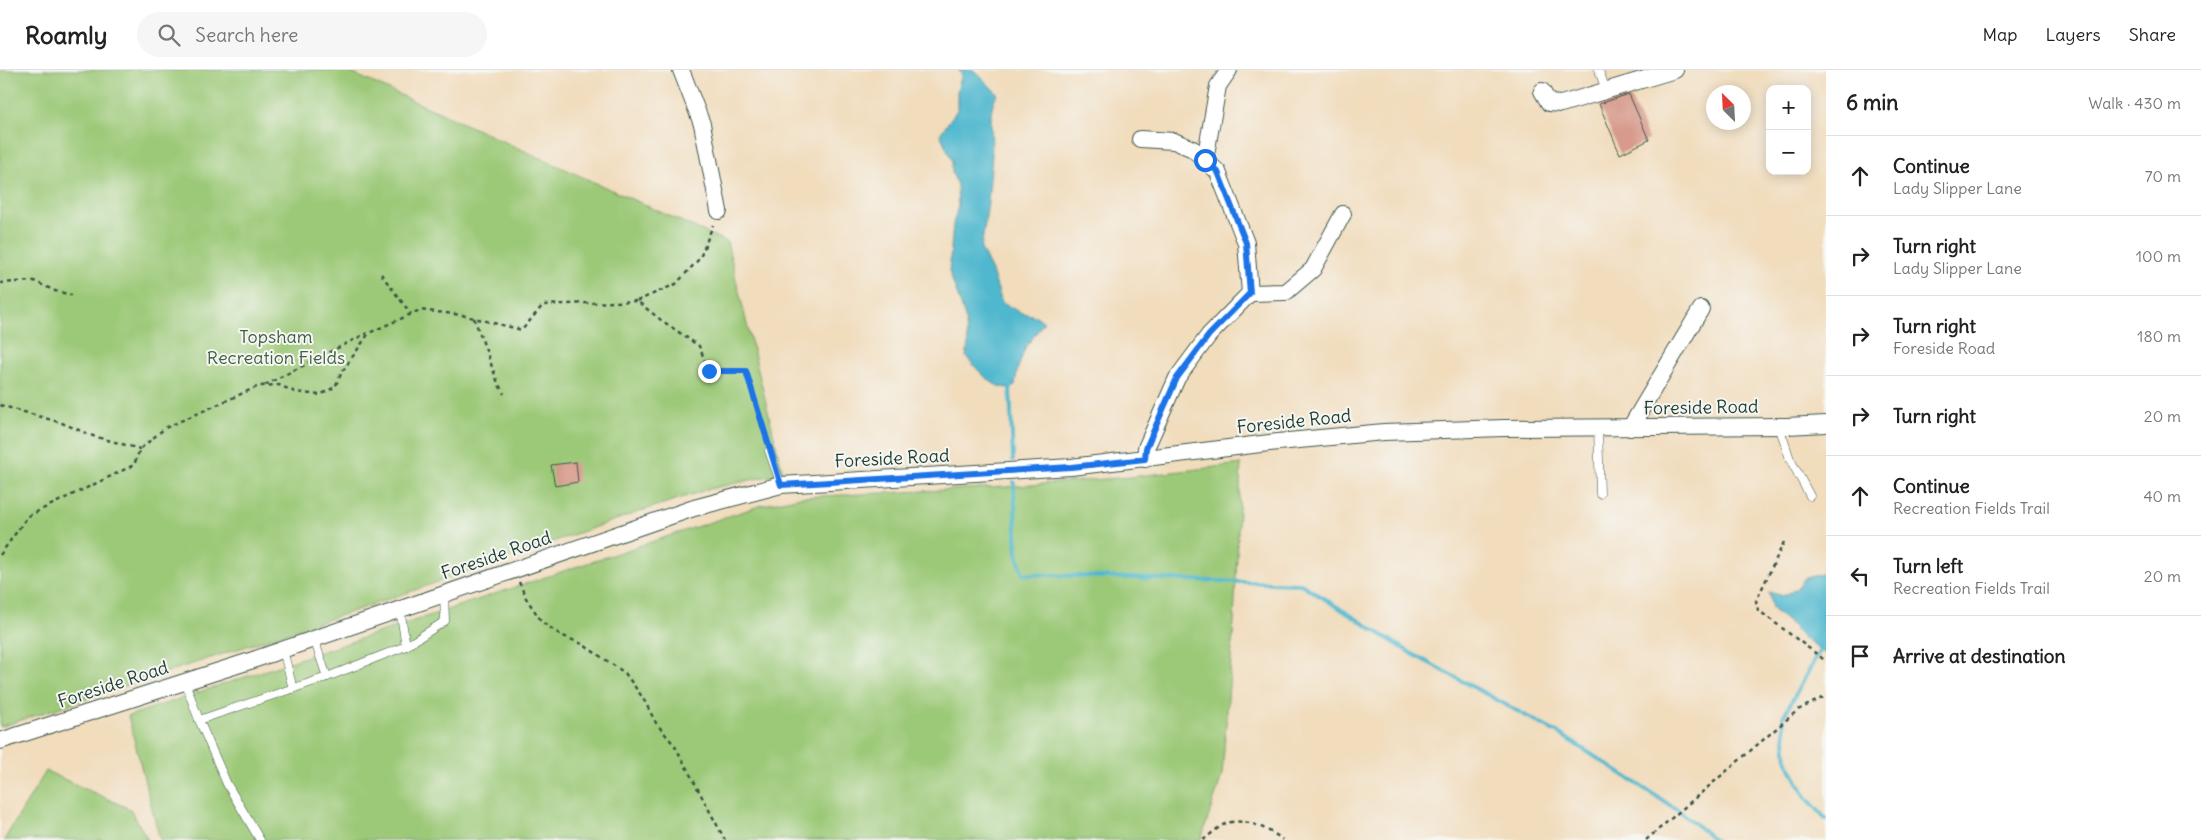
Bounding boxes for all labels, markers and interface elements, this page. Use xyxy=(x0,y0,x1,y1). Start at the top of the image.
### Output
search box xyxy=(137,12,487,57)
text: Roamly xyxy=(25,20,107,50)
icon: search xyxy=(155,21,183,49)
text: Search here xyxy=(195,23,298,47)
text: Map xyxy=(1982,23,2017,46)
text: Layers xyxy=(2045,23,2101,46)
text: Share xyxy=(2129,23,2176,46)
north arrow xyxy=(1706,85,1751,130)
map controls xyxy=(1766,85,1811,175)
button: + xyxy=(1766,85,1811,130)
text: 6 min xyxy=(1846,89,1898,116)
text: Walk · 430 m xyxy=(2088,93,2181,113)
button: − xyxy=(1766,130,1811,175)
route start xyxy=(1194,149,1217,172)
text: Continue xyxy=(1893,154,1970,178)
icon: ahead xyxy=(1846,162,1874,190)
text: 70 m xyxy=(2145,166,2181,186)
text: Lady Slipper Lane xyxy=(1893,178,2022,198)
text: Turn right xyxy=(1893,234,1976,258)
icon: right xyxy=(1846,242,1874,270)
text: 100 m xyxy=(2136,246,2181,266)
text: Lady Slipper Lane xyxy=(1893,258,2022,278)
text: Turn right xyxy=(1893,314,1976,338)
icon: right xyxy=(1846,322,1874,350)
park label: Topsham Recreation Fields xyxy=(207,325,345,369)
text: 180 m xyxy=(2137,326,2181,346)
text: Foreside Road xyxy=(1893,338,1995,358)
route end xyxy=(698,360,721,383)
street label: Foreside Road xyxy=(1643,394,1759,420)
icon: right xyxy=(1846,402,1874,430)
street label: Foreside Road xyxy=(1236,404,1353,438)
text: Turn right xyxy=(1893,404,1976,428)
text: 20 m xyxy=(2144,406,2181,426)
street label: Foreside Road xyxy=(834,443,950,472)
text: Continue xyxy=(1893,474,1970,498)
icon: ahead xyxy=(1846,482,1874,510)
text: 40 m xyxy=(2143,486,2181,506)
text: Recreation Fields Trail xyxy=(1893,498,2050,518)
street label: Foreside Road xyxy=(438,525,554,585)
text: Turn left xyxy=(1893,554,1963,578)
icon: left xyxy=(1846,562,1874,590)
text: 20 m xyxy=(2144,566,2181,586)
text: Recreation Fields Trail xyxy=(1893,578,2050,598)
icon: arrive xyxy=(1846,642,1874,670)
text: Arrive at destination xyxy=(1893,644,2066,668)
street label: Foreside Road xyxy=(55,655,172,713)

